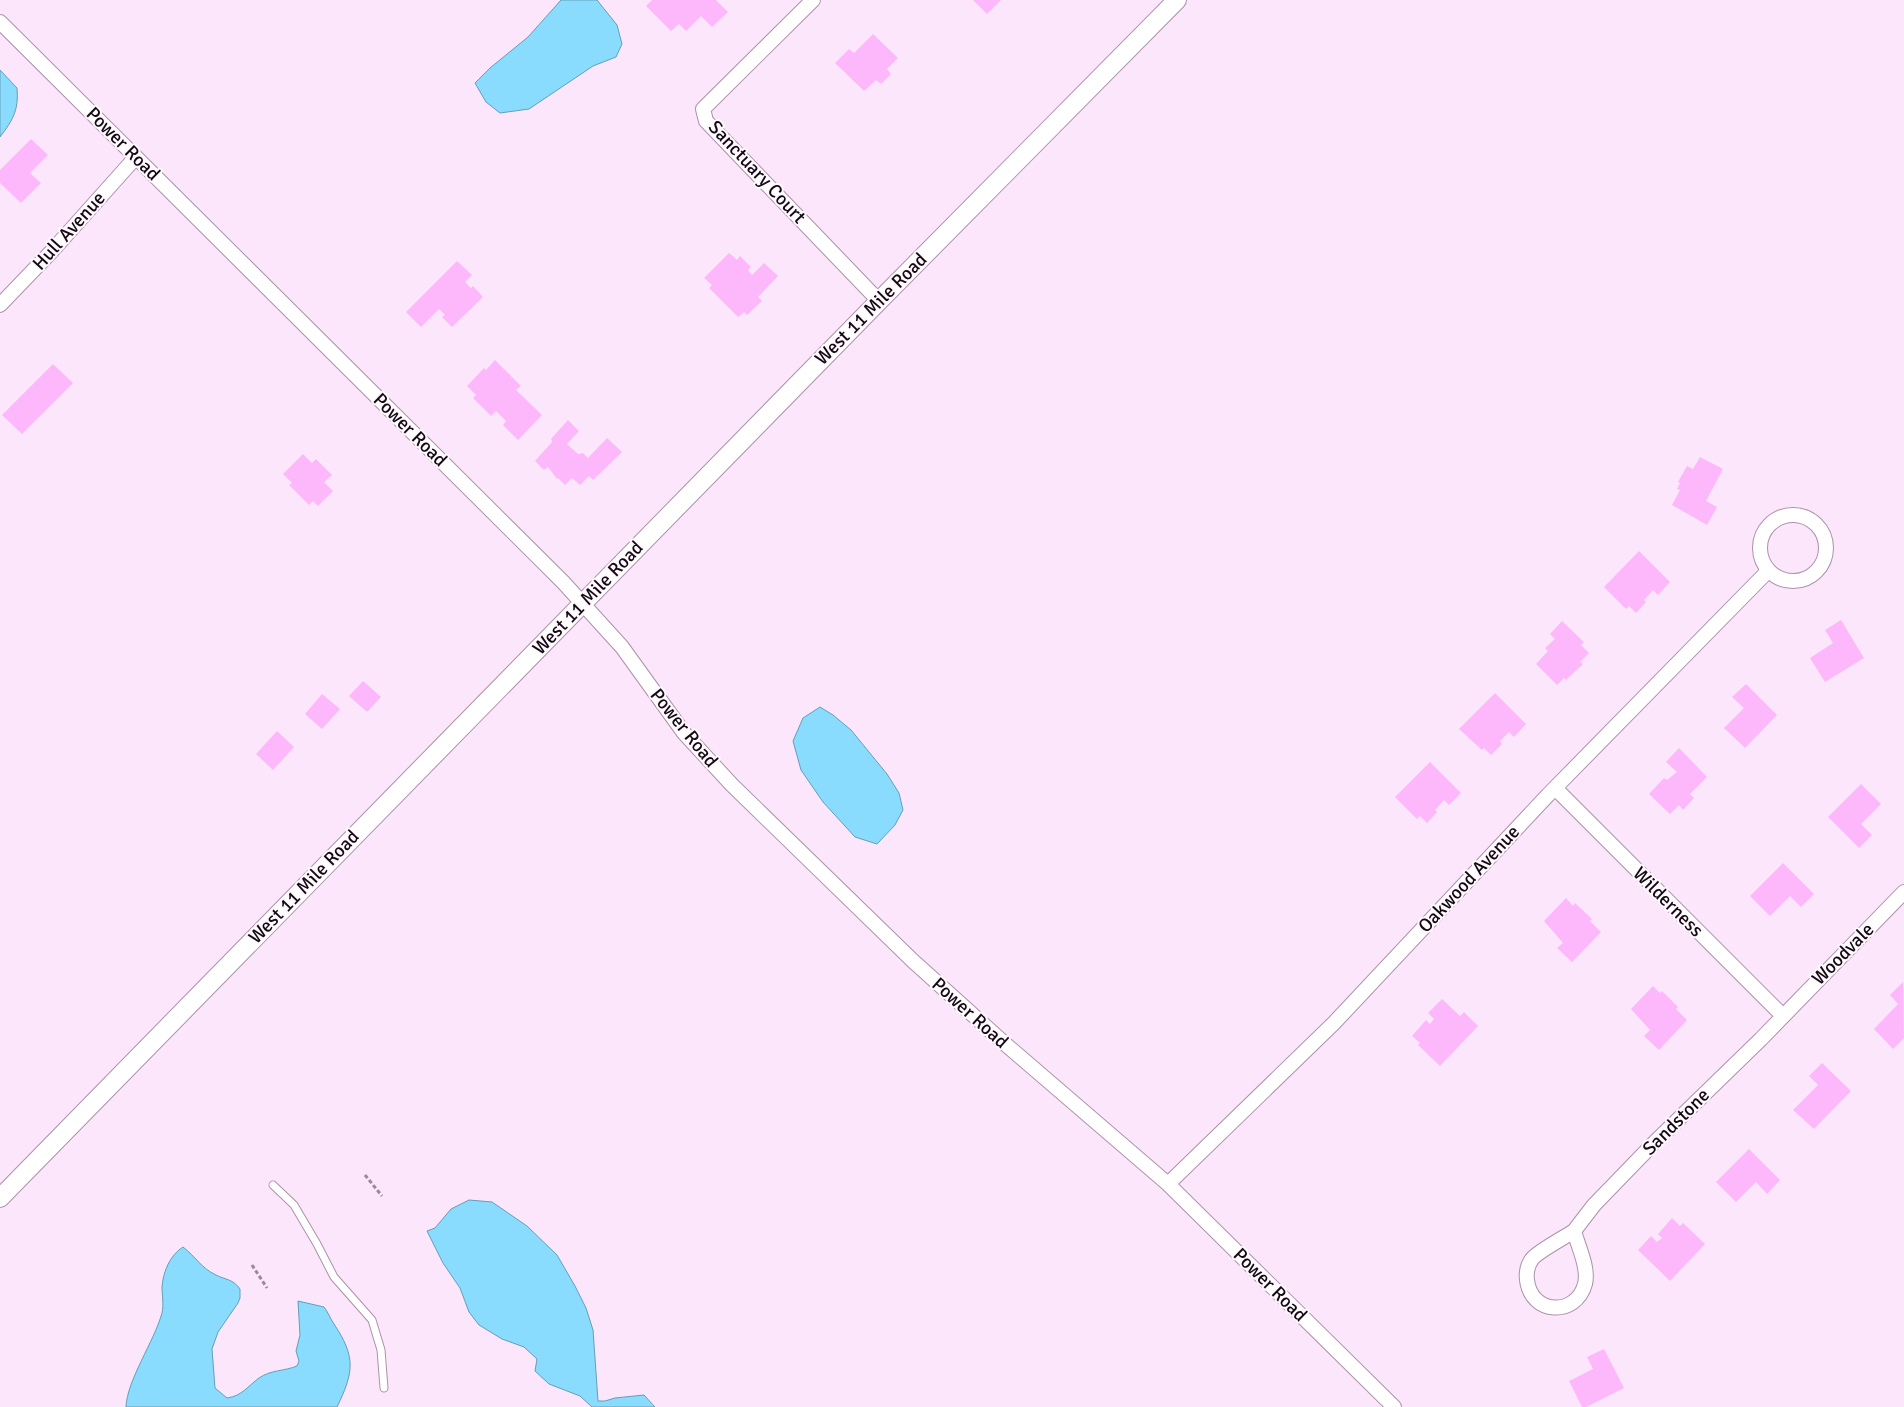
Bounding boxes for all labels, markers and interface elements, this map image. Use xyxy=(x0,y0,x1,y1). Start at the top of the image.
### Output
street label: Power Road xyxy=(81,102,165,186)
street label: Sanctuary Court xyxy=(703,115,811,229)
street label: Hull Avenue xyxy=(27,187,111,275)
street label: West 11 Mile Road xyxy=(810,248,932,370)
street label: Power Road xyxy=(368,388,452,472)
street label: West 11 Mile Road xyxy=(528,536,648,660)
street label: Power Road xyxy=(645,684,723,772)
street label: Oakwood Avenue xyxy=(1413,820,1525,938)
street label: West 11 Mile Road xyxy=(244,825,364,949)
street label: Wilderness xyxy=(1628,862,1708,942)
street label: Woodvale xyxy=(1807,918,1879,990)
street label: Power Road xyxy=(927,972,1013,1054)
street label: Sandstone xyxy=(1637,1083,1715,1161)
street label: Power Road xyxy=(1228,1243,1312,1327)

